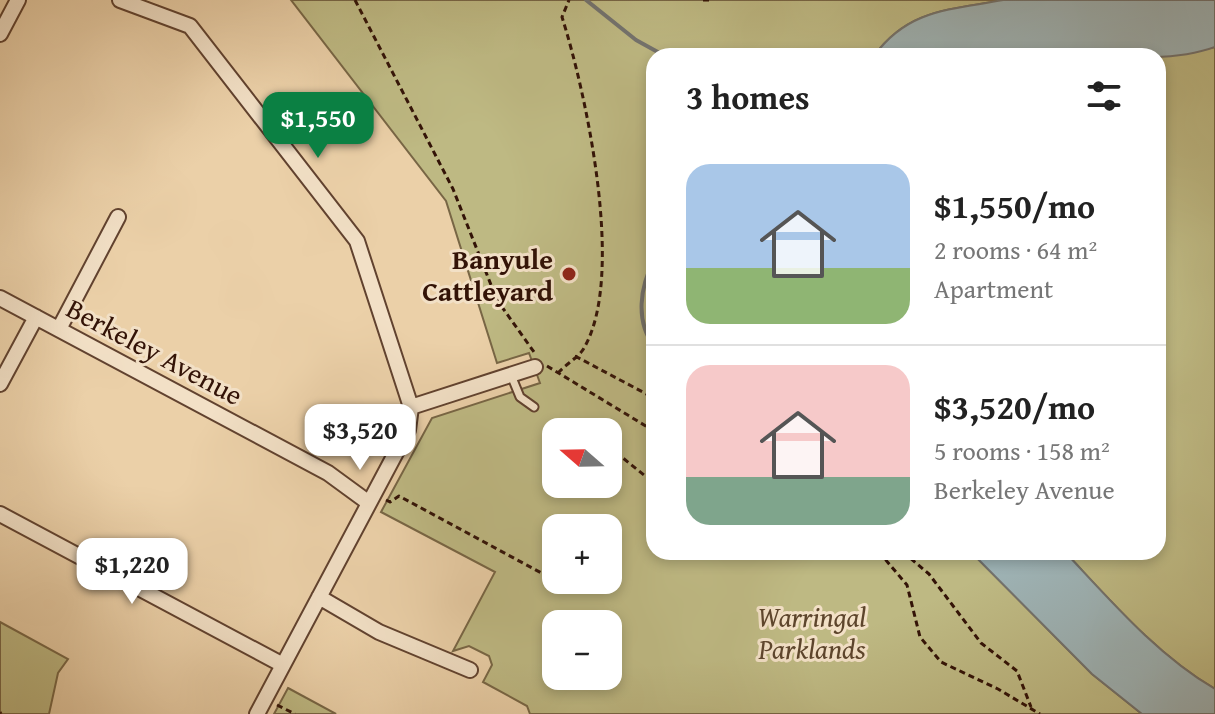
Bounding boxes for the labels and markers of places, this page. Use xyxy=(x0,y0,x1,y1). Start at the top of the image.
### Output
pin: $1,550 xyxy=(253,92,383,160)
place label: Banyule Cattleyard xyxy=(422,238,554,311)
marker: Banyule Cattleyard xyxy=(560,265,578,283)
pin: $3,520 xyxy=(295,404,425,472)
pin: $1,220 xyxy=(67,538,197,606)

